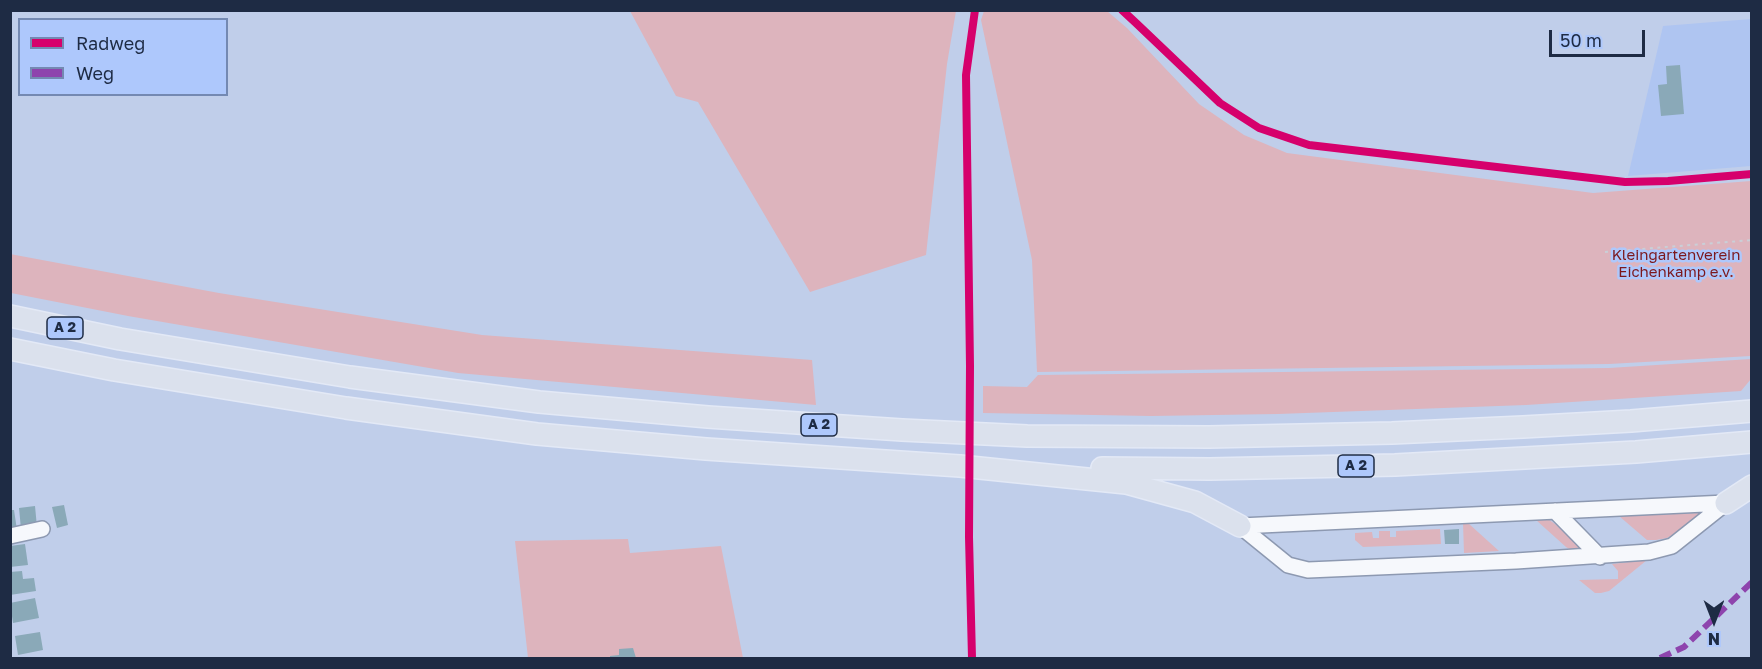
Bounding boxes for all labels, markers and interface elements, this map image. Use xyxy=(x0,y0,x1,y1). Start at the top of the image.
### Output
legend xyxy=(18,18,228,96)
scale bar xyxy=(1552,18,1648,56)
text: 50 m xyxy=(1560,29,1602,51)
text: Radweg xyxy=(76,32,145,54)
text: Weg xyxy=(76,62,114,84)
park label: Kleingartenverein Eichenkamp e.v. xyxy=(1612,246,1740,281)
road number: A 2 xyxy=(47,317,83,339)
road number: A 2 xyxy=(801,414,837,436)
road number: A 2 xyxy=(1338,455,1374,477)
north arrow xyxy=(1684,591,1744,651)
text: N xyxy=(1708,629,1720,649)

